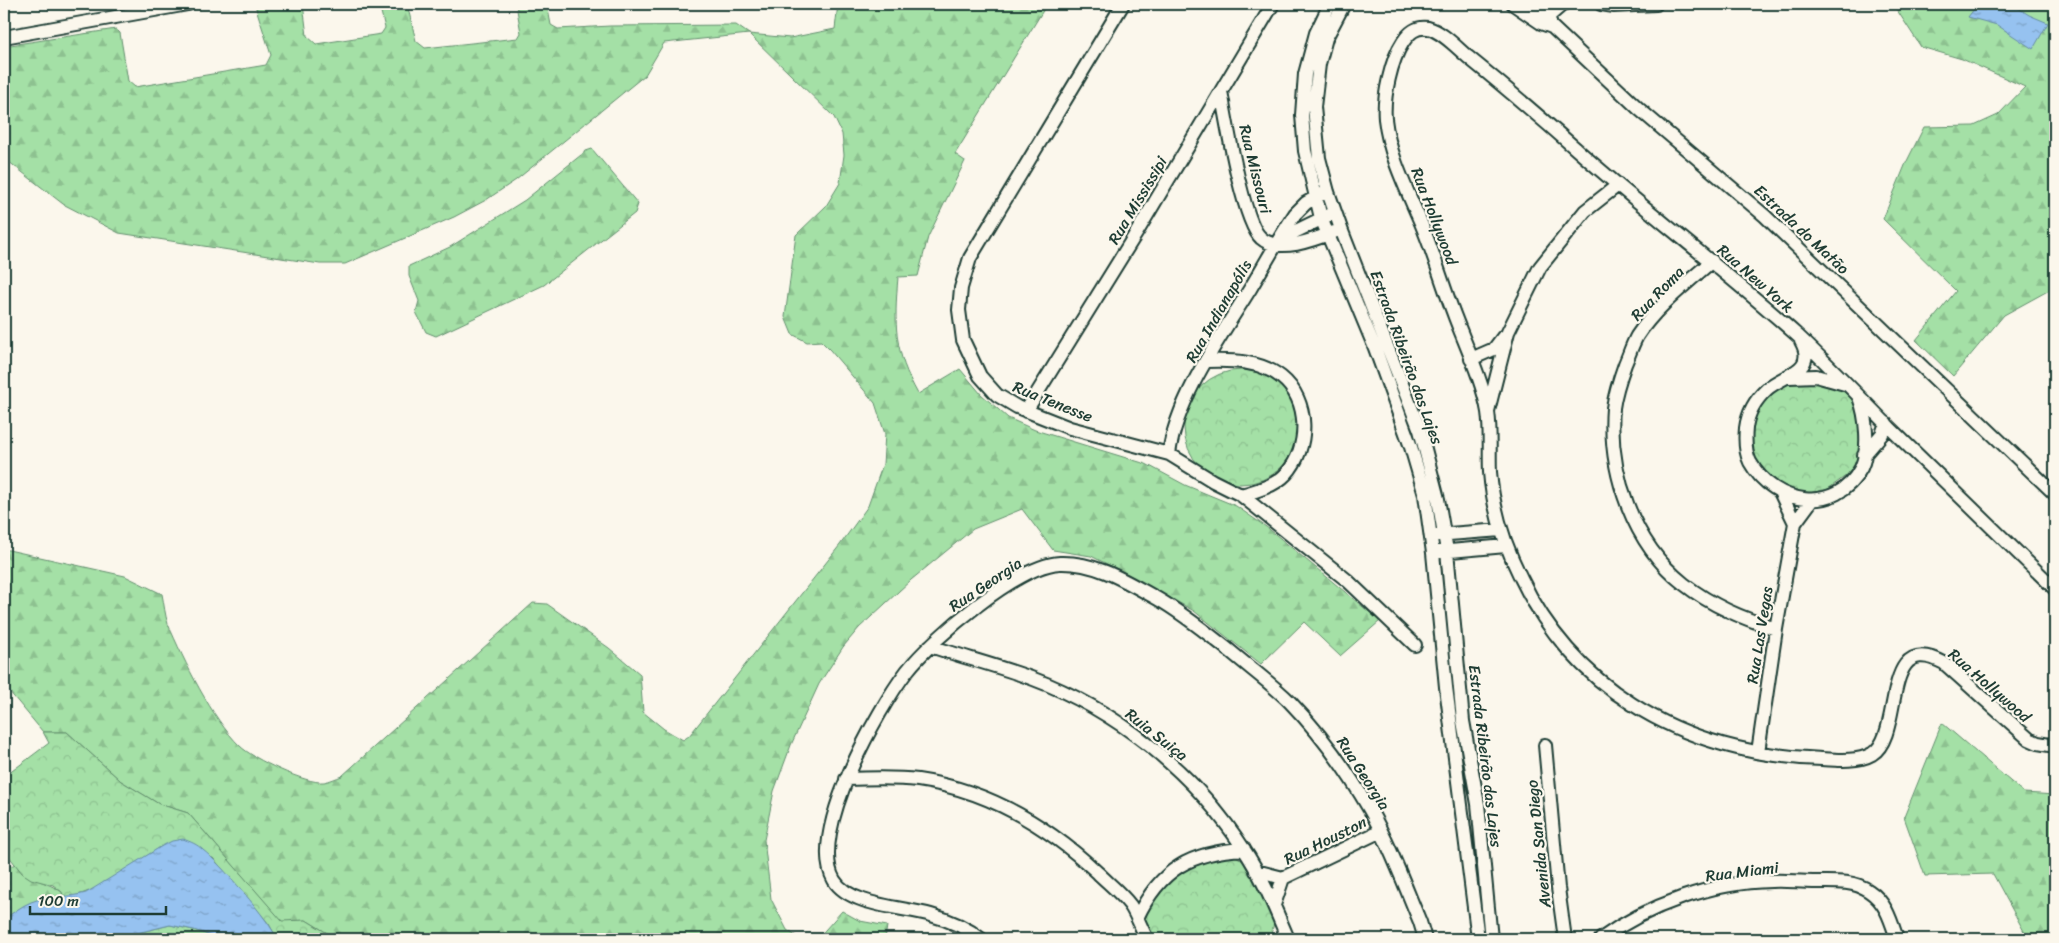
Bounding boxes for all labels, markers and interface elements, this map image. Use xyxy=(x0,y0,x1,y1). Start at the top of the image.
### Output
street label: Rua Missouri xyxy=(1230,121,1281,217)
street label: Rua Mississipi xyxy=(1100,150,1176,250)
street label: Rua Hollywood xyxy=(1403,163,1467,271)
street label: Estrada do Matão xyxy=(1747,177,1856,282)
street label: Rua New York xyxy=(1710,236,1801,320)
street label: Rua Indianapólis xyxy=(1177,254,1260,368)
street label: Rua Roma xyxy=(1623,259,1692,328)
street label: Estrada Ribeirão das Lajes xyxy=(1362,266,1452,449)
street label: Rua Tenesse xyxy=(1008,372,1097,431)
street label: Rua Georgia xyxy=(943,549,1028,620)
street label: Rua Las Vegas xyxy=(1738,584,1782,686)
street label: Rua Hollywood xyxy=(1941,641,2039,731)
street label: Estrada Ribeirão das Lajes xyxy=(1460,663,1511,850)
street label: Ruia Suiça xyxy=(1119,700,1195,769)
street label: Rua Georgia xyxy=(1329,730,1398,816)
street label: Avenida San Diego xyxy=(1517,778,1560,910)
street label: Rua Houston xyxy=(1279,808,1372,873)
street label: Rua Miami xyxy=(1704,853,1781,890)
scale bar xyxy=(30,883,166,915)
text: 100 m xyxy=(38,888,79,914)

